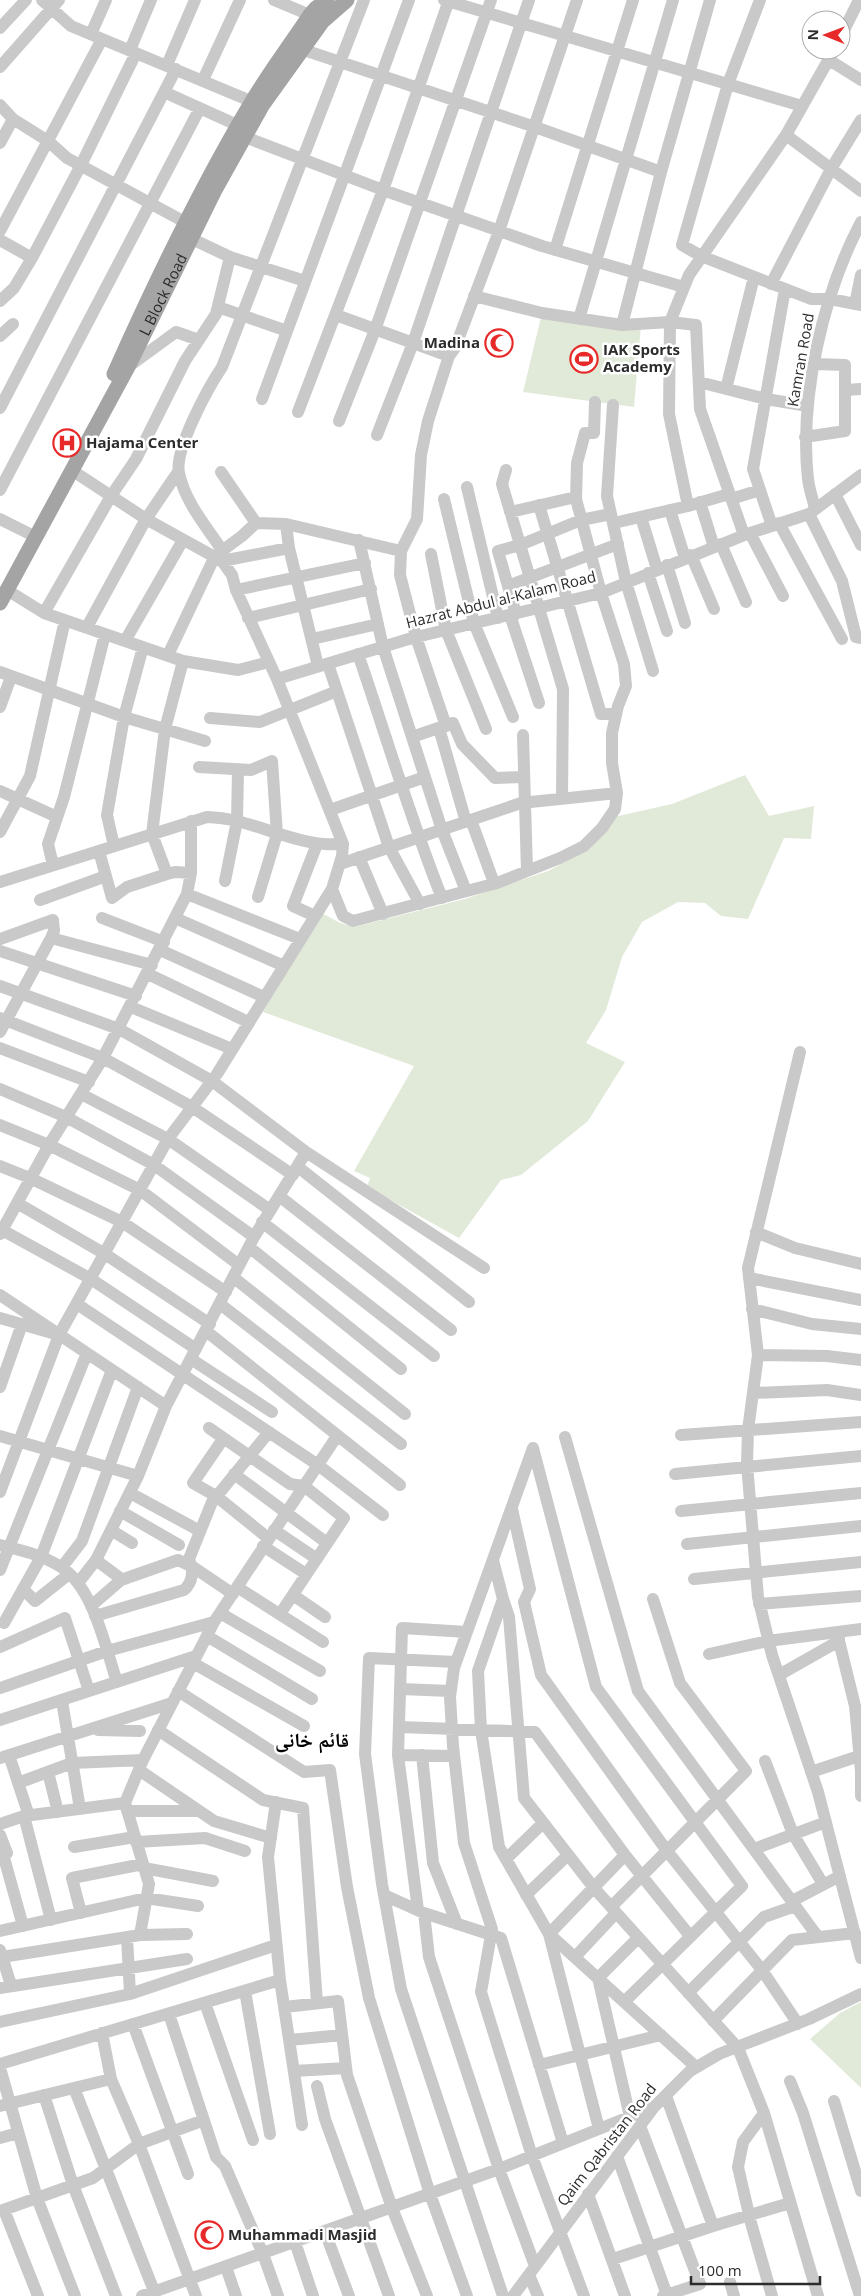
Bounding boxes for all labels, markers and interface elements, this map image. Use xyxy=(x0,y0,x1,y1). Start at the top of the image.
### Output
north arrow xyxy=(801,10,851,60)
text: N xyxy=(803,29,822,41)
street label: L Block Road xyxy=(134,250,191,339)
street label: Kamran Road xyxy=(782,311,818,408)
mosque icon: Madina xyxy=(484,328,514,358)
place label: Madina xyxy=(424,332,480,352)
place label: IAK Sports Academy xyxy=(603,339,680,376)
sports icon: IAK Sports Academy xyxy=(569,344,599,374)
hospital icon: Hajama Center xyxy=(52,428,82,458)
place label: Hajama Center xyxy=(86,432,199,452)
street label: Hazrat Abdul al-Kalam Road xyxy=(404,566,598,632)
district label: قائم خانى xyxy=(275,1726,349,1754)
street label: Qaim Qabristan Road xyxy=(552,2079,660,2210)
mosque icon: Muhammadi Masjid xyxy=(194,2220,224,2250)
place label: Muhammadi Masjid xyxy=(228,2224,377,2244)
scale bar xyxy=(691,2254,820,2286)
text: 100 m xyxy=(698,2260,742,2280)

